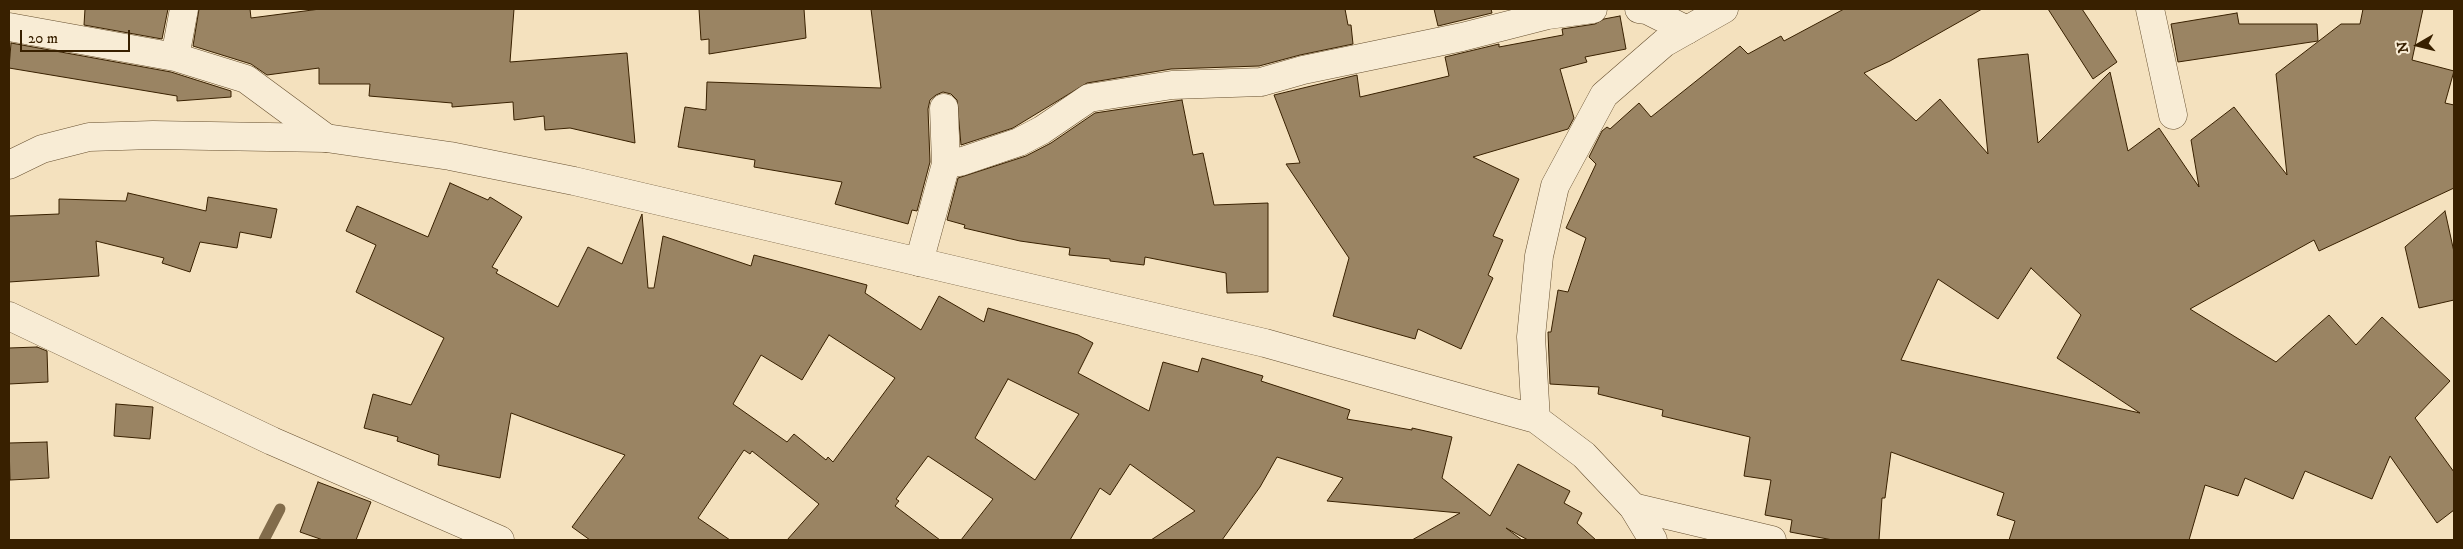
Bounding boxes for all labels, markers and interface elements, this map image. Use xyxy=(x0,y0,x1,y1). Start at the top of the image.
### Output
scale bar xyxy=(22,20,132,52)
north arrow xyxy=(2393,20,2443,70)
text: 20 m xyxy=(28,29,58,48)
text: N xyxy=(2393,40,2413,54)

